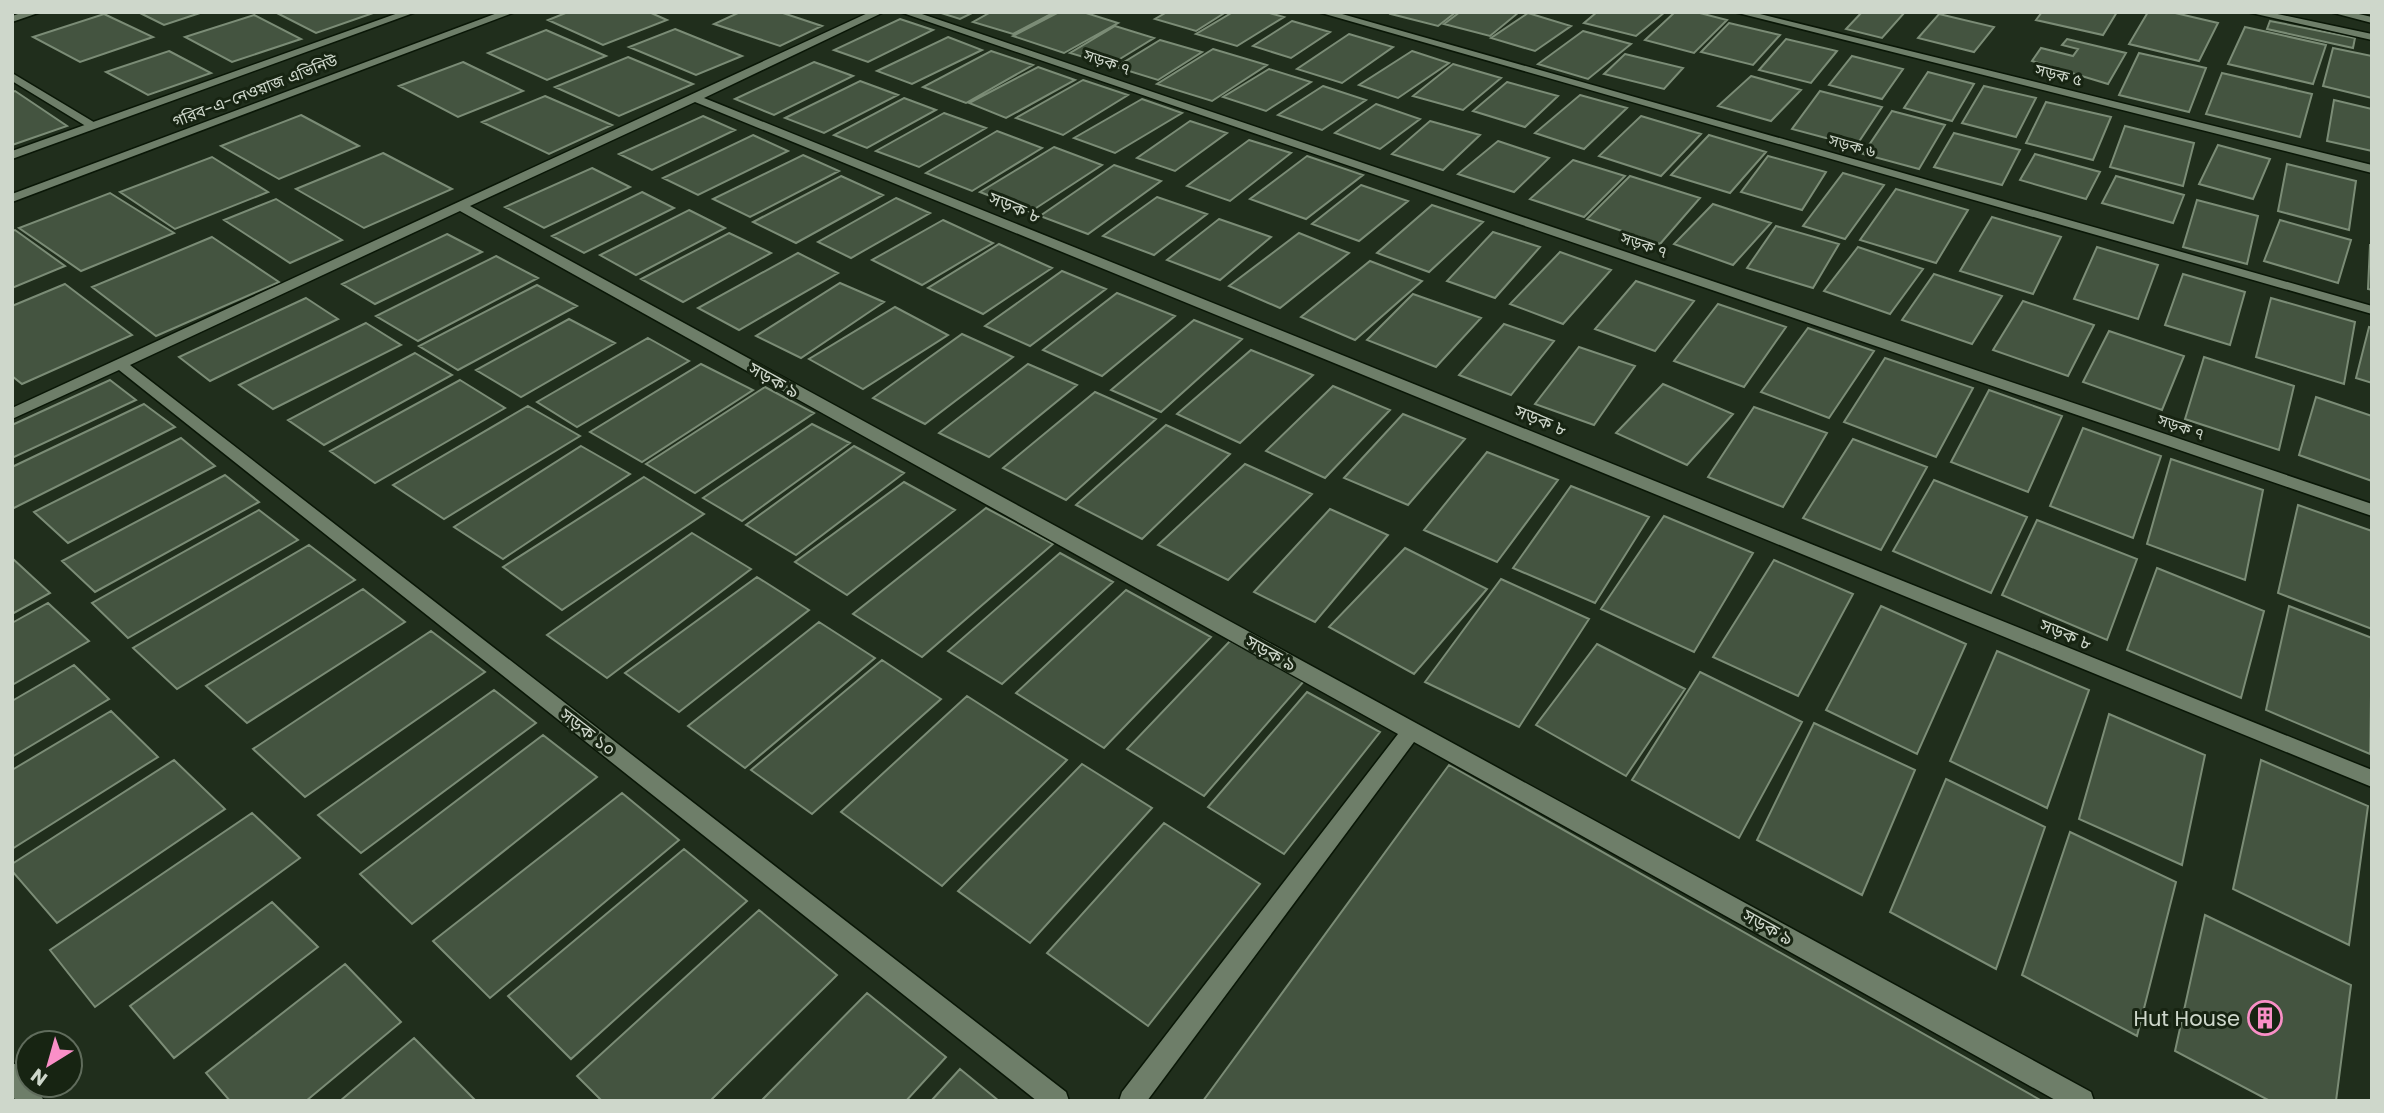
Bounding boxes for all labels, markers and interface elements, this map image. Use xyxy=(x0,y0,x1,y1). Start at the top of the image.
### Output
street label: সড়ক ৭ xyxy=(1080,43,1133,81)
street label: গরিব-এ-নেওয়াজ এভিনিউ xyxy=(169,49,341,133)
street label: সড়ক ৫ xyxy=(2032,58,2085,92)
street label: সড়ক ৬ xyxy=(1825,128,1879,164)
street label: সড়ক ৮ xyxy=(984,185,1045,229)
street label: সড়ক ৭ xyxy=(1617,226,1670,264)
street label: সড়ক ৯ xyxy=(743,355,804,404)
street label: সড়ক ৮ xyxy=(1510,398,1571,442)
street label: সড়ক ৭ xyxy=(2154,408,2207,446)
street label: সড়ক ৮ xyxy=(2035,612,2096,656)
street label: সড়ক ৯ xyxy=(1240,628,1301,677)
street label: সড়ক ১০ xyxy=(554,702,621,762)
street label: সড়ক ৯ xyxy=(1737,902,1798,951)
building icon: Hut House xyxy=(2246,999,2284,1037)
place label: Hut House xyxy=(2133,1004,2240,1033)
north arrow xyxy=(14,1029,84,1099)
text: N xyxy=(25,1062,53,1092)

